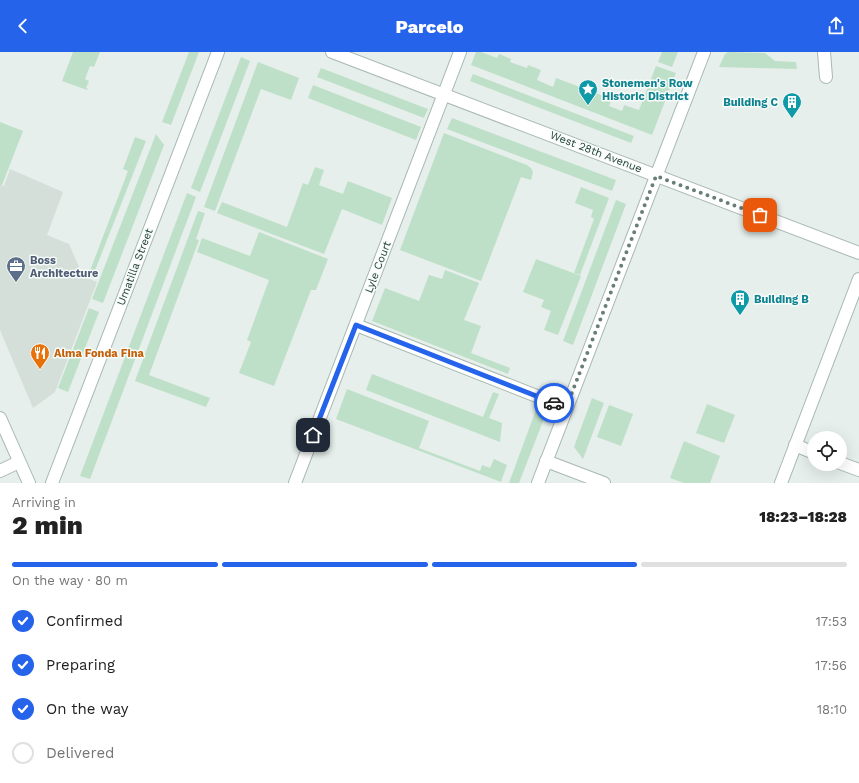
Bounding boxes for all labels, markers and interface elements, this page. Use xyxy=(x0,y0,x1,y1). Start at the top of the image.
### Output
icon: back xyxy=(12,15,34,37)
icon: share xyxy=(825,15,847,37)
text: Parcelo xyxy=(395,16,464,37)
place label: Stonemen's Row Historic District xyxy=(602,77,693,103)
place icon: Stonemen's Row Historic District xyxy=(577,78,599,106)
building icon: Building C xyxy=(781,91,803,119)
place label: Building C xyxy=(723,96,778,109)
street label: West 28th Avenue xyxy=(548,128,644,176)
pin xyxy=(743,198,777,232)
icon: bag xyxy=(749,204,771,226)
street label: Umatilla Street xyxy=(114,226,156,307)
street label: Lyle Court xyxy=(362,239,394,295)
place label: Boss Architecture xyxy=(30,254,98,280)
office icon: Boss Architecture xyxy=(5,255,27,283)
building icon: Building B xyxy=(729,288,751,316)
place label: Building B xyxy=(754,293,809,306)
restaurant icon: Alma Fonda Fina xyxy=(29,342,51,370)
place label: Alma Fonda Fina xyxy=(54,347,144,360)
courier xyxy=(534,383,574,423)
icon: car xyxy=(543,392,565,414)
pin xyxy=(296,418,330,452)
icon: home xyxy=(302,424,324,446)
map controls xyxy=(807,431,847,471)
button: locate xyxy=(807,431,847,471)
text: Arriving in xyxy=(12,495,76,510)
text: 18:23–18:28 xyxy=(759,508,847,526)
text: 2 min xyxy=(12,510,83,540)
text: On the way · 80 m xyxy=(12,573,128,588)
icon: check xyxy=(12,610,34,632)
text: Confirmed xyxy=(46,612,123,630)
text: 17:53 xyxy=(816,614,847,629)
icon: check xyxy=(12,654,34,676)
text: Preparing xyxy=(46,656,115,674)
text: 17:56 xyxy=(815,658,847,673)
icon: check xyxy=(12,698,34,720)
text: On the way xyxy=(46,700,128,718)
text: 18:10 xyxy=(817,702,847,717)
text: Delivered xyxy=(46,744,114,762)

